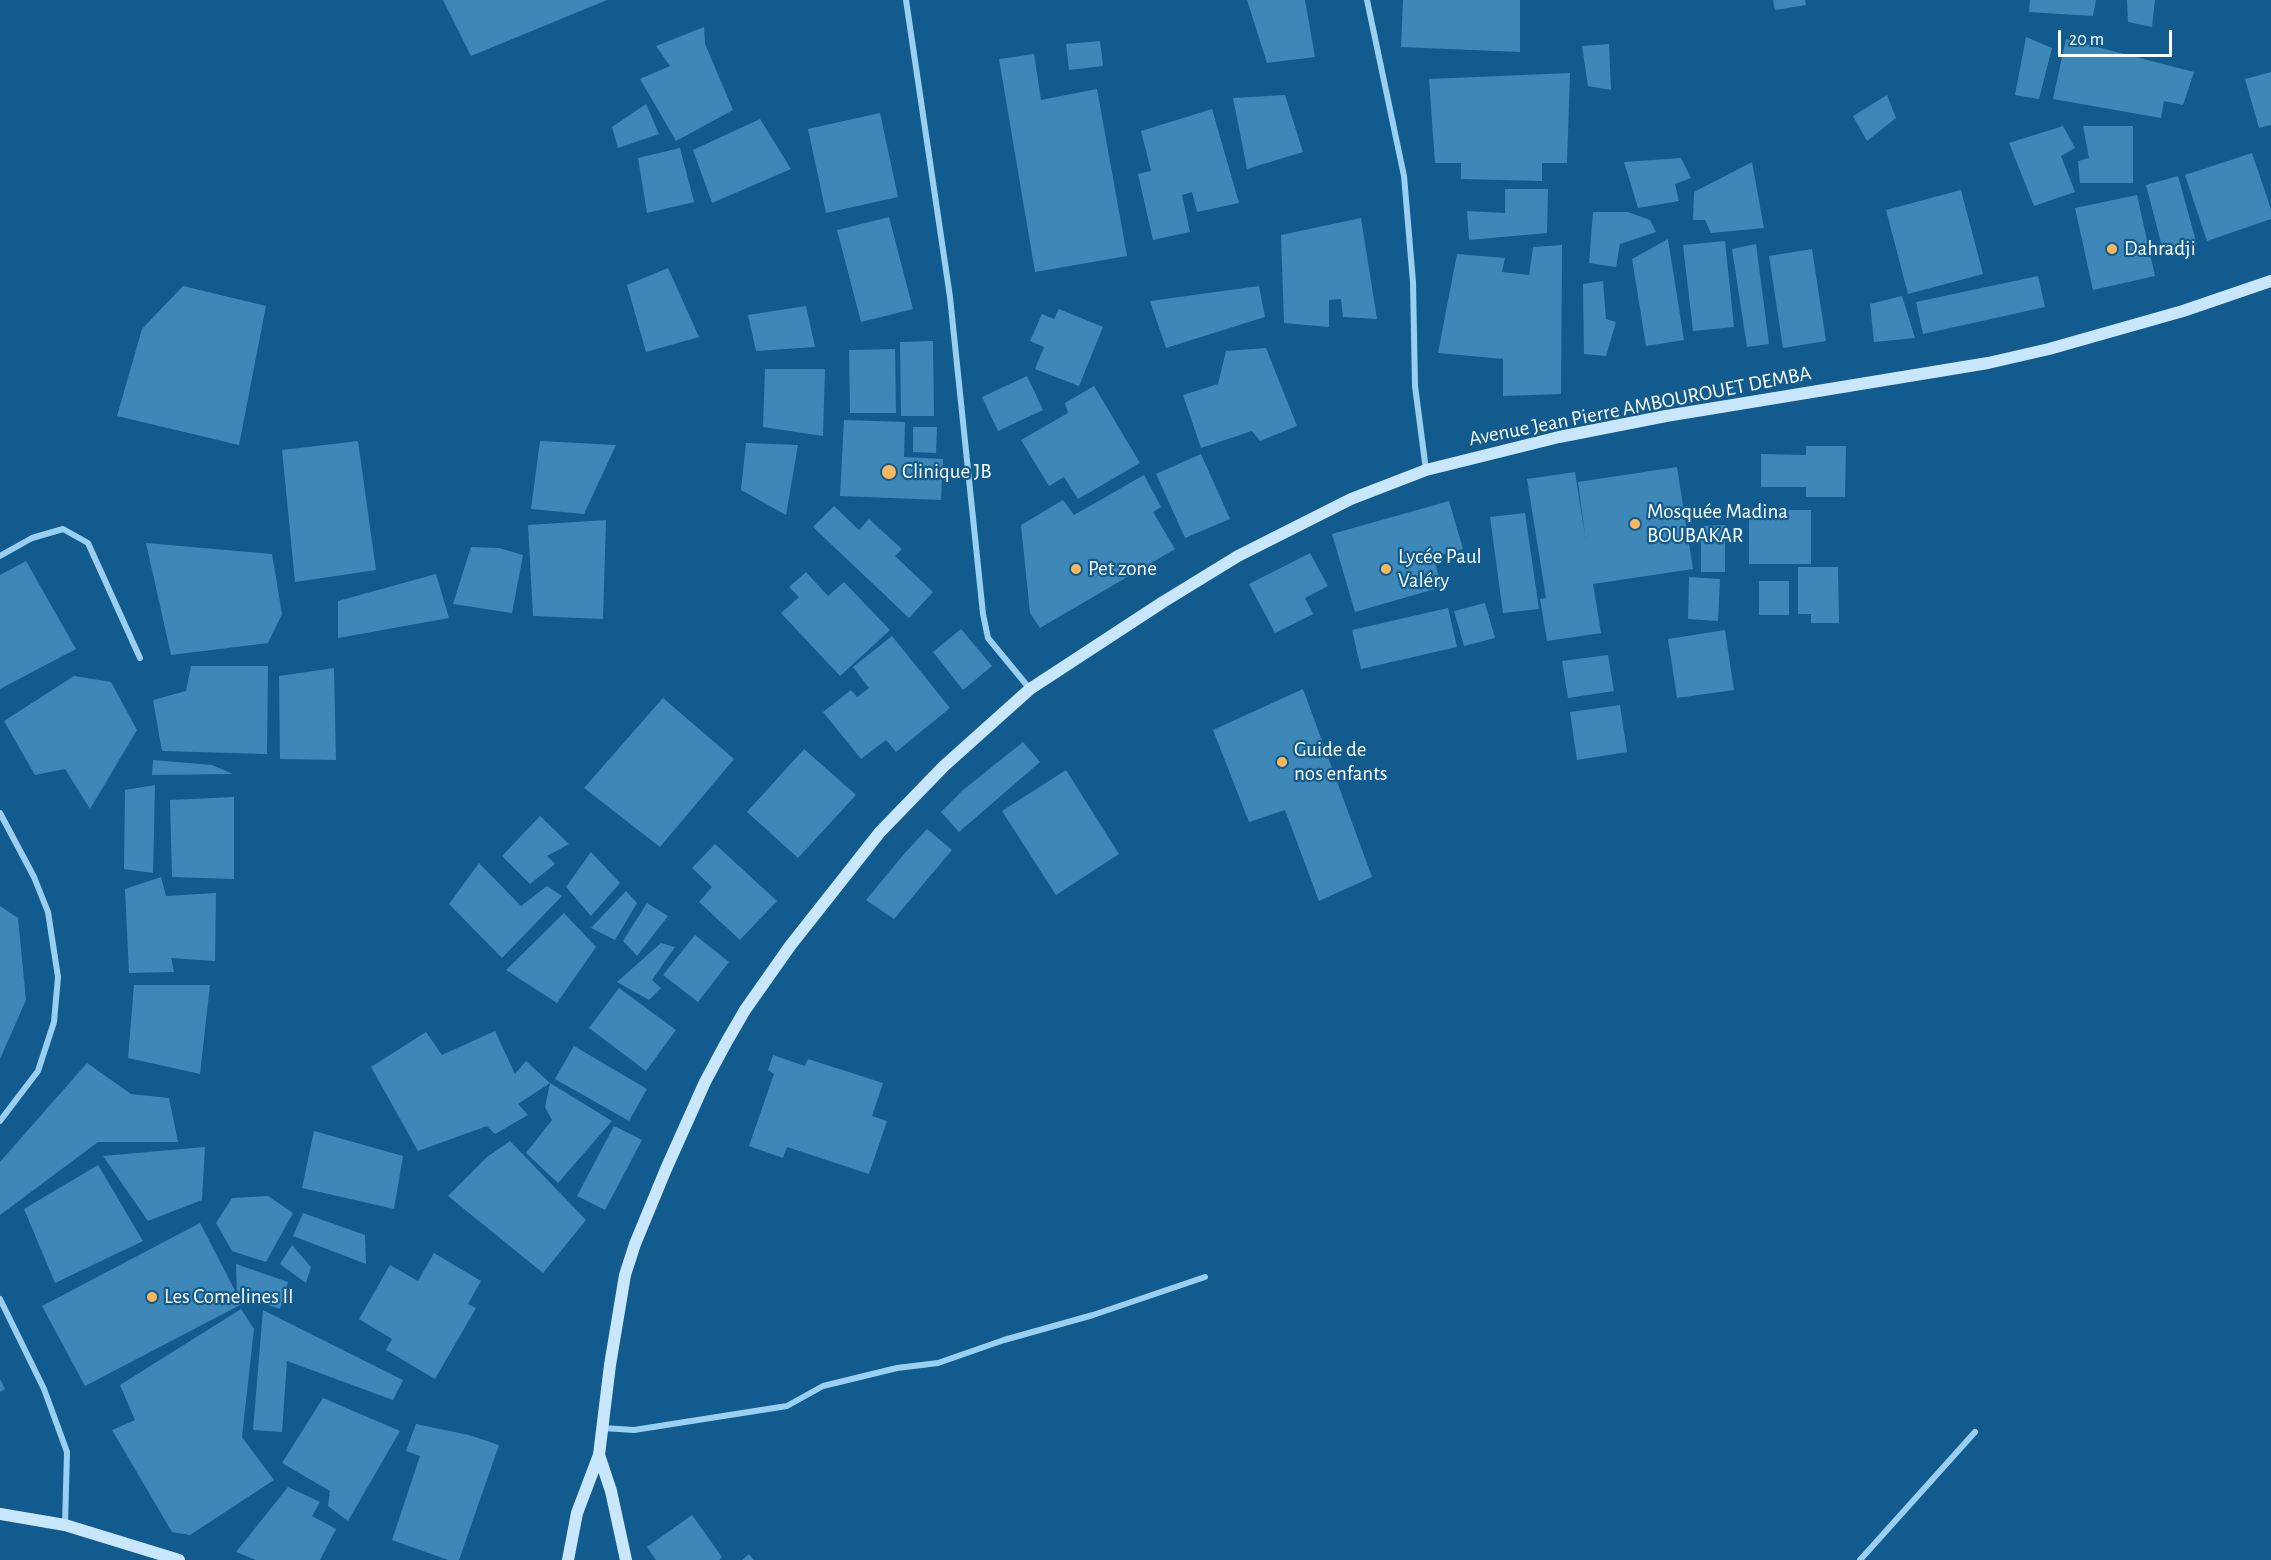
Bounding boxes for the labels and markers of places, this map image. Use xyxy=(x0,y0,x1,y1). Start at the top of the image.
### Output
place label: Dahradji xyxy=(2124,236,2196,262)
marker: Dahradji xyxy=(2105,242,2119,256)
place label: Clinique JB xyxy=(902,459,991,485)
marker: Clinique JB xyxy=(880,463,898,481)
place label: Mosquée Madina BOUBAKAR xyxy=(1647,499,1788,549)
marker: Mosquée Madina BOUBAKAR xyxy=(1628,517,1642,531)
place label: Lycée Paul Valéry xyxy=(1398,544,1482,594)
place label: Pet zone xyxy=(1088,556,1157,582)
marker: Pet zone xyxy=(1069,562,1083,576)
marker: Lycée Paul Valéry xyxy=(1379,562,1393,576)
place label: Guide de nos enfants xyxy=(1294,737,1388,787)
marker: Guide de nos enfants xyxy=(1275,755,1289,769)
place label: Les Comelines II xyxy=(164,1284,294,1310)
marker: Les Comelines II xyxy=(145,1290,159,1304)

